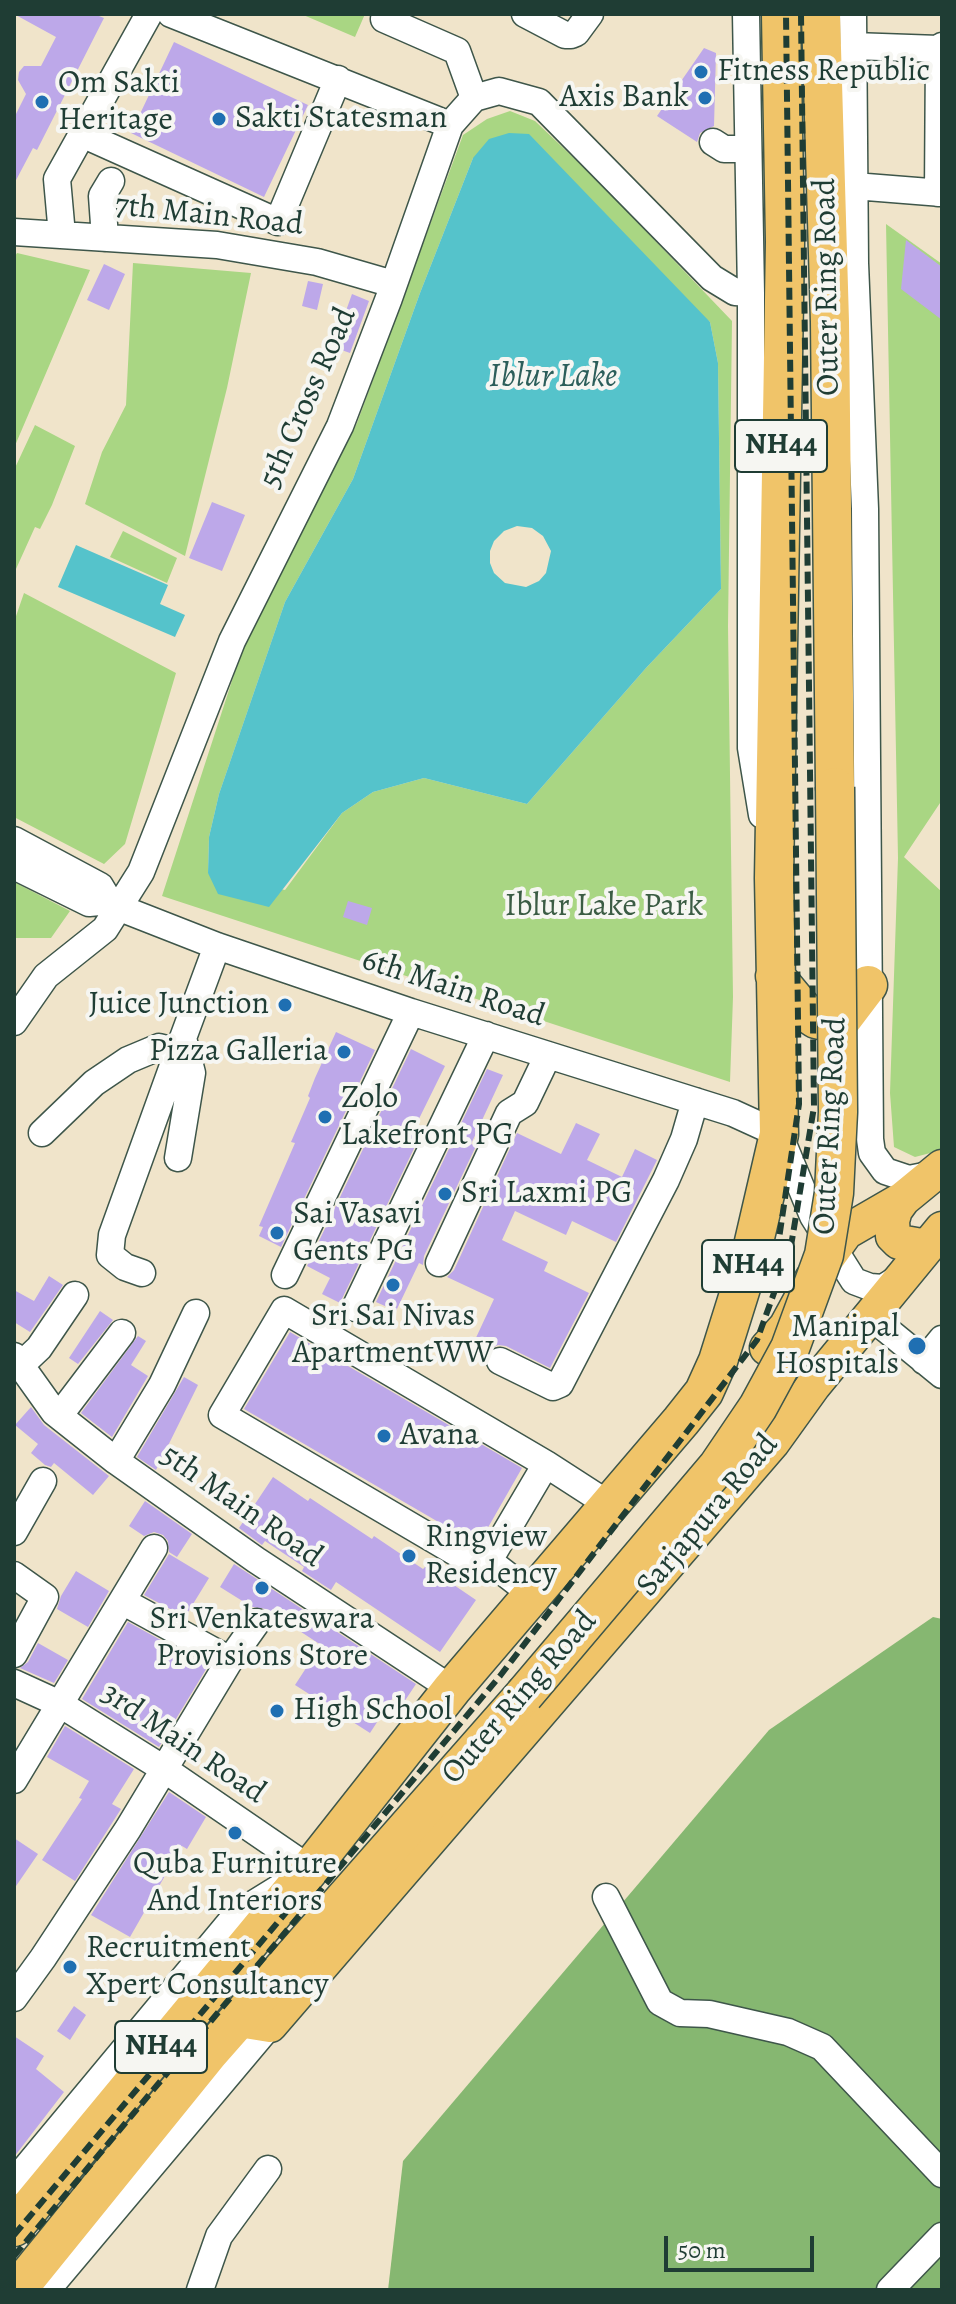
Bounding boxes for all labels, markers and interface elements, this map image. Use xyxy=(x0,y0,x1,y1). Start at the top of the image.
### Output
place label: Fitness Republic xyxy=(717,53,930,91)
marker: Fitness Republic xyxy=(692,63,710,81)
place label: Om Sakti Heritage xyxy=(58,65,180,140)
place label: Axis Bank xyxy=(559,79,689,117)
marker: Axis Bank xyxy=(696,89,714,107)
marker: Om Sakti Heritage xyxy=(33,93,51,111)
place label: Sakti Statesman xyxy=(235,100,447,138)
marker: Sakti Statesman xyxy=(210,110,228,128)
street label: Outer Ring Road xyxy=(807,178,849,396)
street label: 7th Main Road xyxy=(113,187,305,245)
street label: 5th Cross Road xyxy=(252,302,366,494)
water label: Iblur Lake xyxy=(489,358,617,398)
road number: NH44 xyxy=(735,420,827,472)
park label: Iblur Lake Park xyxy=(505,888,703,926)
street label: 6th Main Road xyxy=(357,941,549,1037)
place label: Juice Junction xyxy=(88,986,269,1024)
marker: Juice Junction xyxy=(276,996,294,1014)
street label: Outer Ring Road xyxy=(806,1016,856,1236)
place label: Pizza Galleria xyxy=(149,1033,328,1071)
marker: Pizza Galleria xyxy=(335,1043,353,1061)
place label: Zolo Lakefront PG xyxy=(341,1080,514,1155)
marker: Zolo Lakefront PG xyxy=(316,1108,334,1126)
place label: Sri Laxmi PG xyxy=(461,1175,633,1213)
marker: Sri Laxmi PG xyxy=(436,1185,454,1203)
place label: Sai Vasavi Gents PG xyxy=(293,1196,422,1271)
marker: Sai Vasavi Gents PG xyxy=(268,1224,286,1242)
road number: NH44 xyxy=(702,1240,794,1292)
marker: Sri Sai Nivas ApartmentWW xyxy=(384,1276,402,1294)
place label: Sri Sai Nivas ApartmentWW xyxy=(292,1298,494,1373)
place label: Manipal Hospitals xyxy=(775,1309,899,1384)
marker: Manipal Hospitals xyxy=(906,1335,928,1357)
place label: Avana xyxy=(400,1417,479,1455)
marker: Avana xyxy=(375,1427,393,1445)
street label: Sarjapura Road xyxy=(629,1427,787,1605)
street label: 5th Main Road xyxy=(153,1437,329,1577)
place label: Ringview Residency xyxy=(425,1519,557,1594)
marker: Ringview Residency xyxy=(400,1547,418,1565)
marker: Sri Venkateswara Provisions Store xyxy=(253,1579,271,1597)
place label: Sri Venkateswara Provisions Store xyxy=(150,1601,374,1676)
street label: Outer Ring Road xyxy=(434,1603,606,1793)
street label: 3rd Main Road xyxy=(94,1675,272,1813)
place label: High School xyxy=(293,1692,452,1730)
marker: High School xyxy=(268,1702,286,1720)
marker: Quba Furniture And Interiors xyxy=(226,1824,244,1842)
place label: Quba Furniture And Interiors xyxy=(133,1846,337,1921)
place label: Recruitment Xpert Consultancy xyxy=(86,1930,328,2005)
marker: Recruitment Xpert Consultancy xyxy=(61,1958,79,1976)
road number: NH44 xyxy=(115,2021,207,2073)
scale bar xyxy=(668,2220,818,2270)
text: 50 m xyxy=(678,2234,726,2266)

